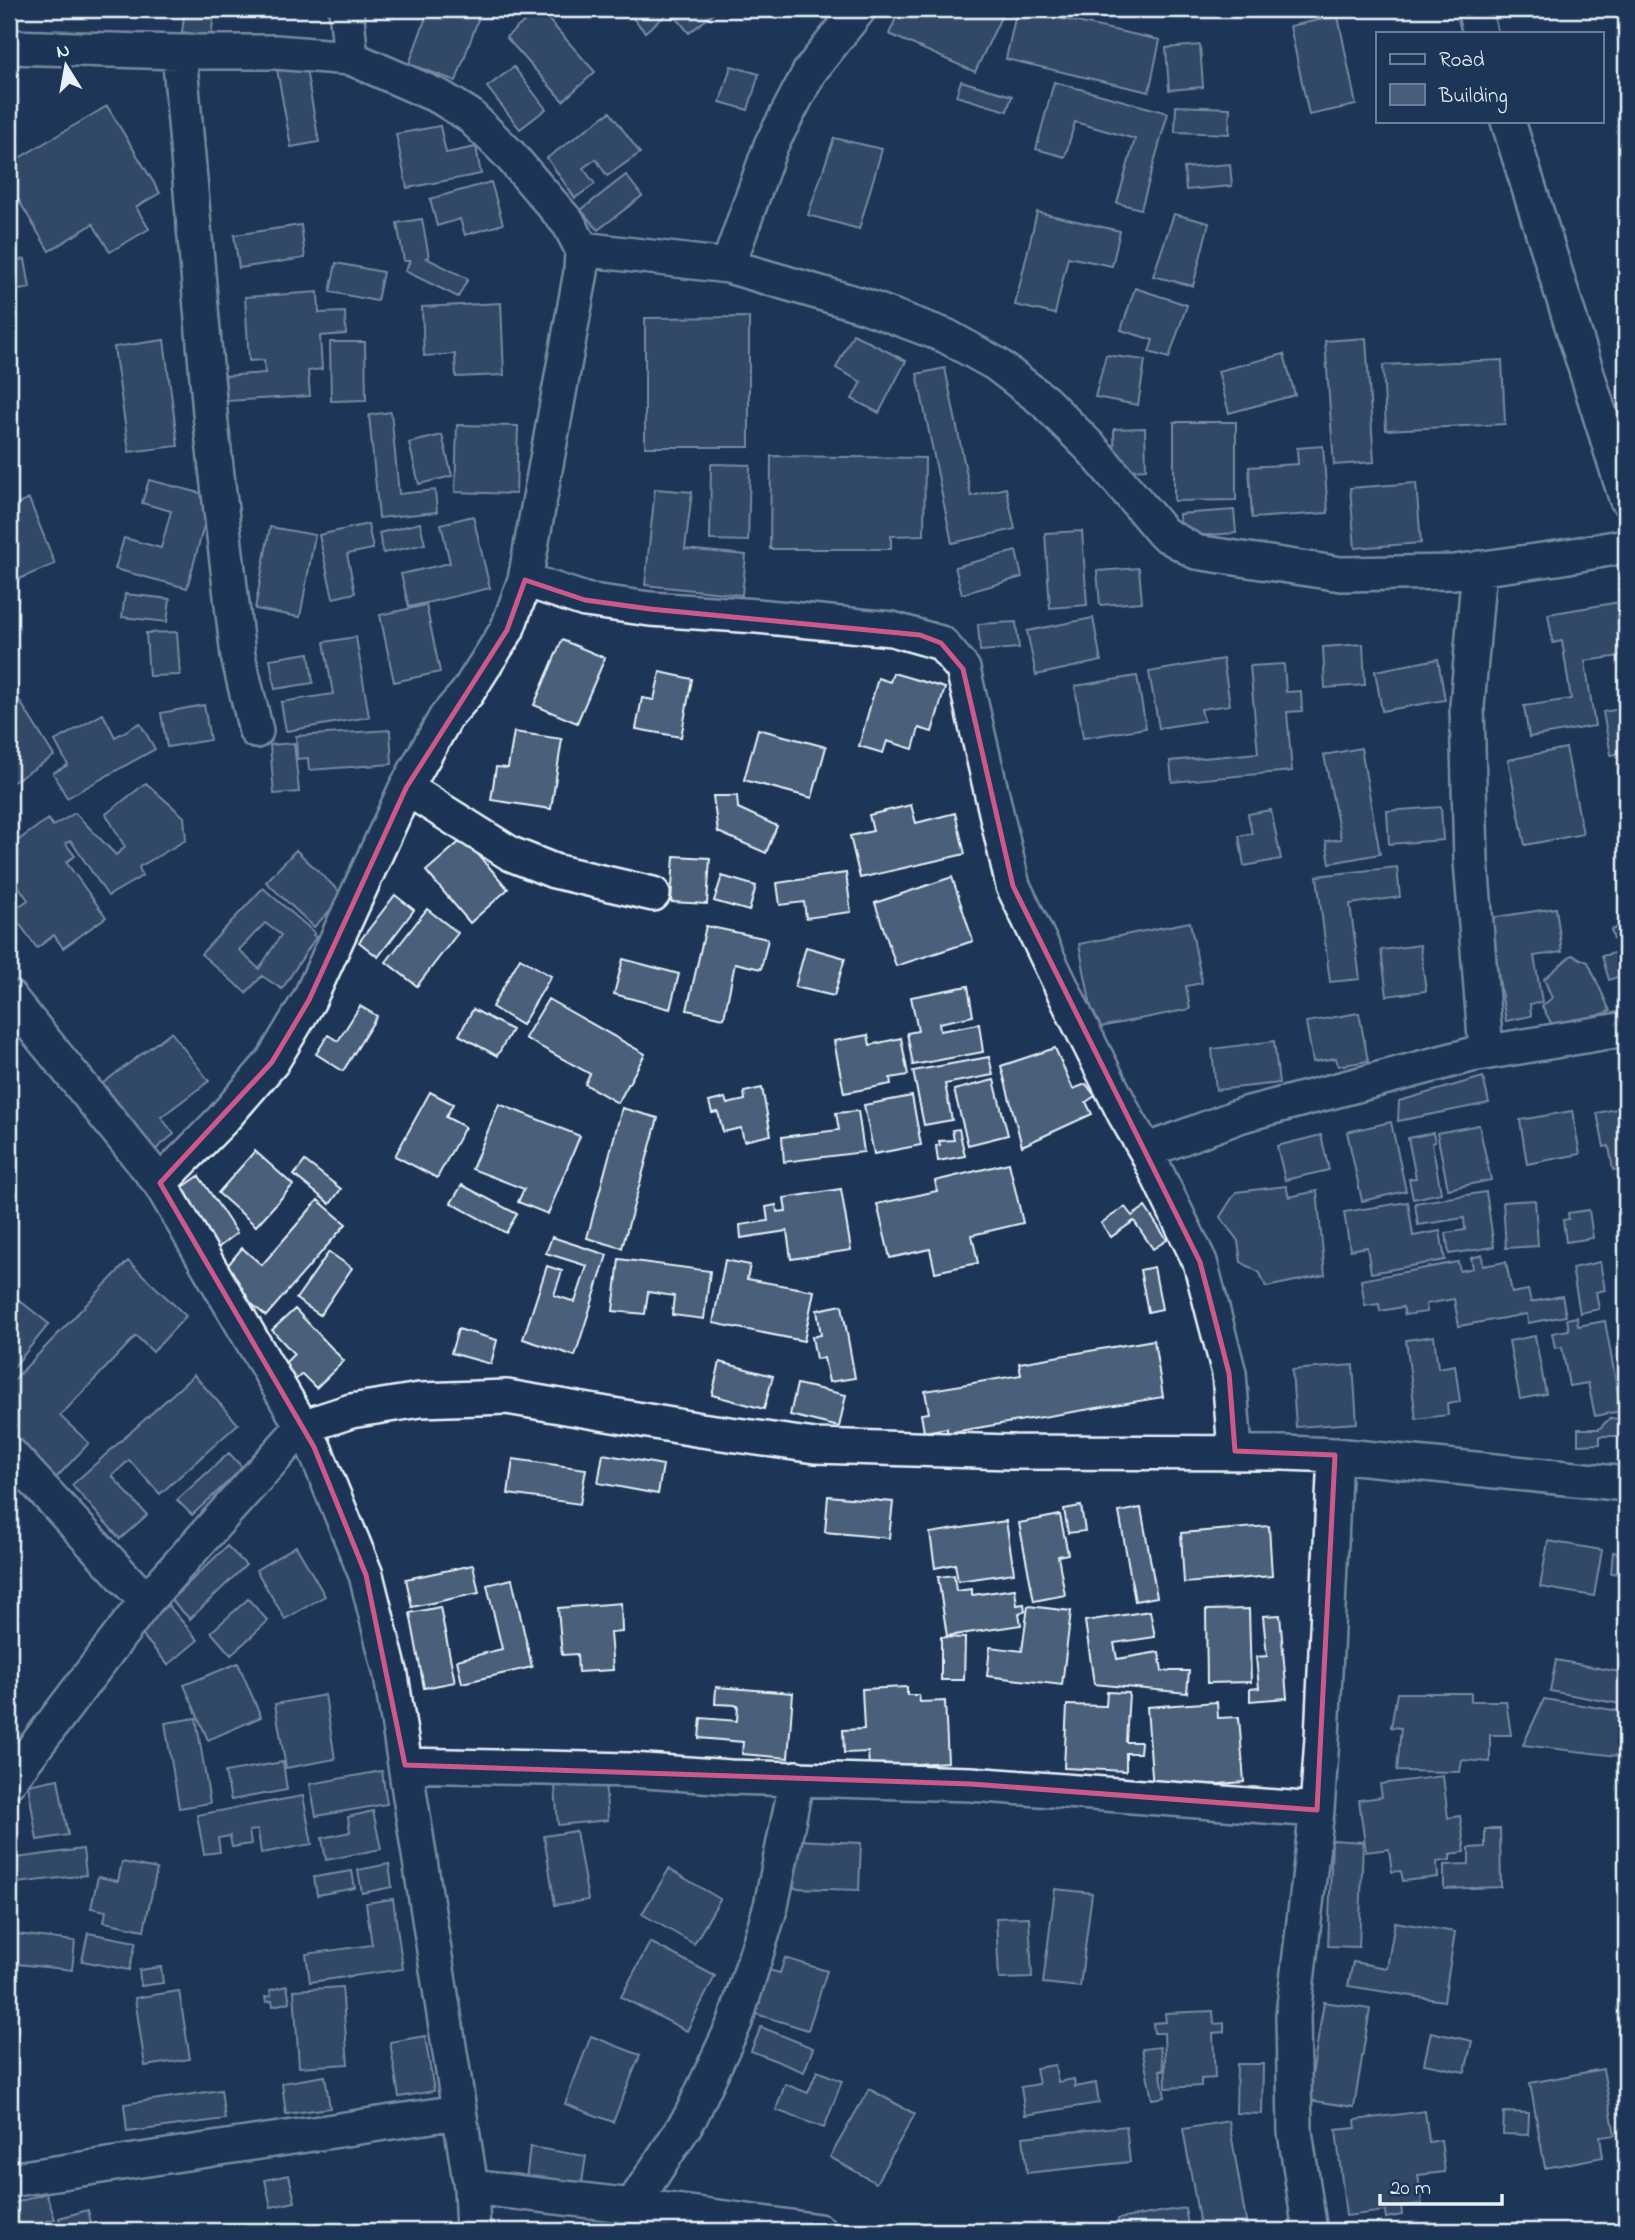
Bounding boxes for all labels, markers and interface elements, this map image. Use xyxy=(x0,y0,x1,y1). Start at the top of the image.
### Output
north arrow xyxy=(32,32,102,102)
legend xyxy=(1376,32,1604,122)
text: N xyxy=(54,37,72,66)
text: Road xyxy=(1439,46,1485,76)
text: Building xyxy=(1438,82,1508,114)
scale bar xyxy=(1380,2163,1502,2207)
text: 20 m xyxy=(1390,2174,1431,2204)

